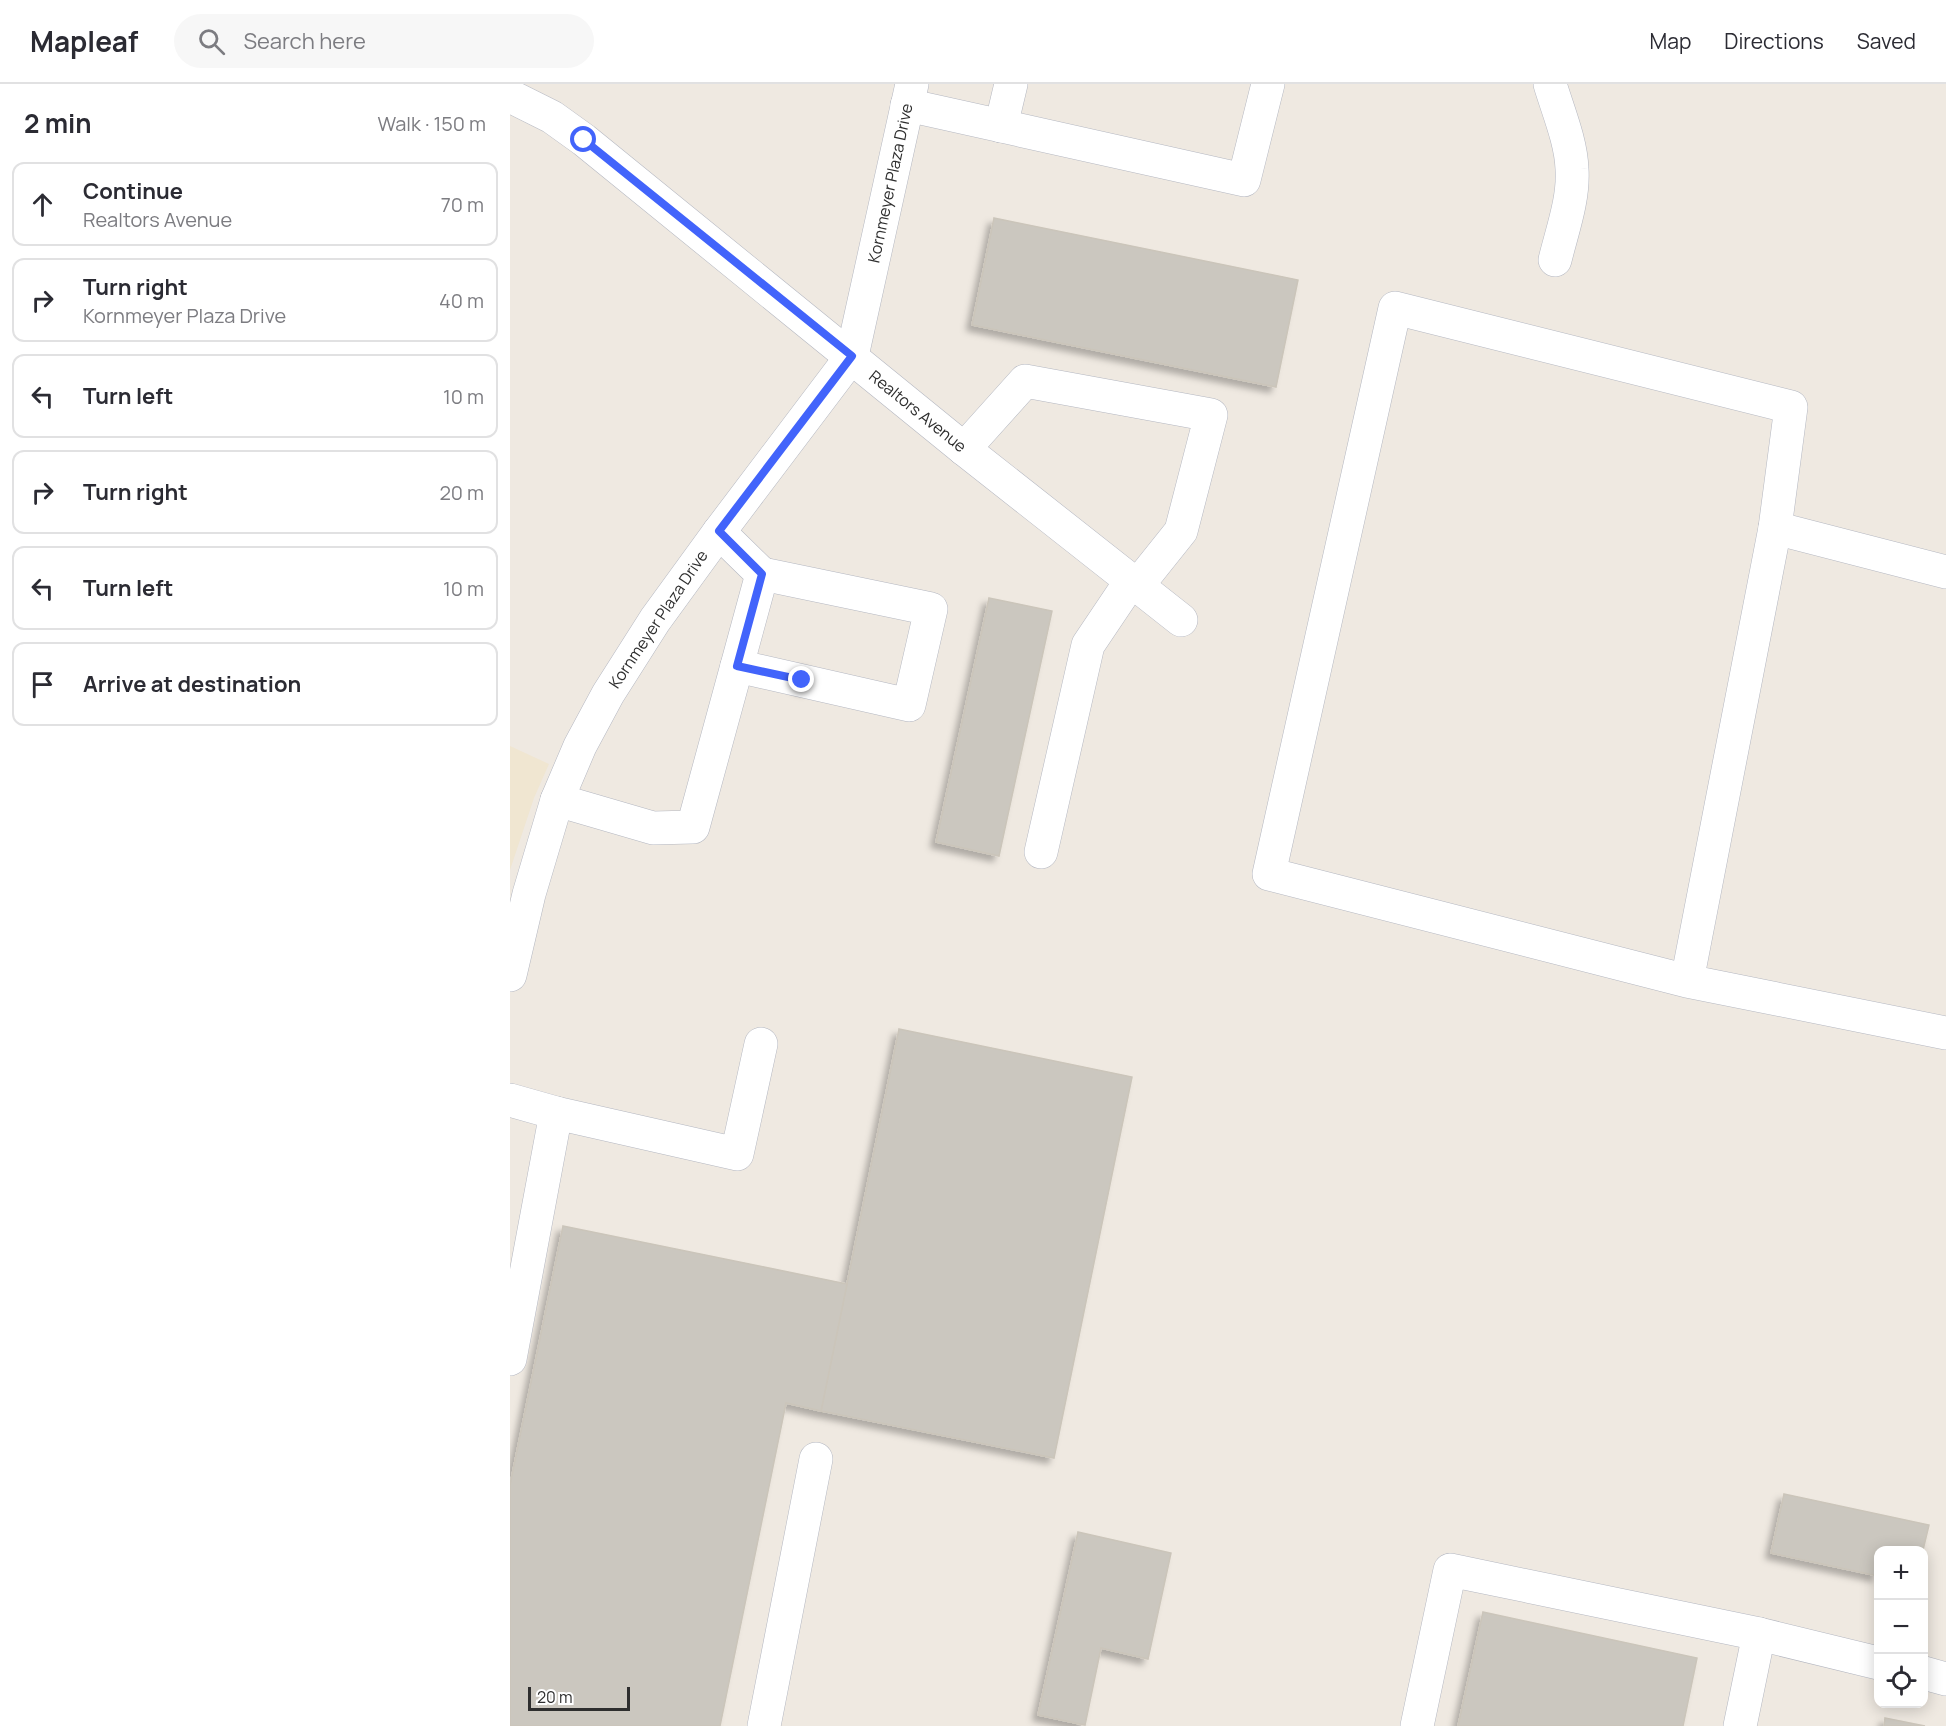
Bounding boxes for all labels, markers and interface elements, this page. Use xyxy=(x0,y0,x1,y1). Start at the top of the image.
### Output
search box xyxy=(174,14,594,68)
text: Mapleaf xyxy=(30,22,138,60)
icon: search xyxy=(195,25,228,58)
text: Search here xyxy=(243,26,366,56)
text: Map xyxy=(1650,27,1691,55)
text: Directions xyxy=(1724,27,1824,55)
text: Saved xyxy=(1857,27,1916,55)
street label: Kornmeyer Plaza Drive xyxy=(862,101,918,265)
text: 2 min xyxy=(24,105,92,141)
text: Walk · 150 m xyxy=(377,110,486,137)
route start xyxy=(570,126,596,152)
text: Continue xyxy=(83,176,183,206)
icon: ahead xyxy=(26,188,59,221)
text: 70 m xyxy=(441,191,484,218)
text: Realtors Avenue xyxy=(83,206,232,233)
text: Turn right xyxy=(83,272,188,302)
icon: right xyxy=(26,284,59,317)
text: 40 m xyxy=(439,287,484,314)
text: Kornmeyer Plaza Drive xyxy=(83,302,286,329)
street label: Realtors Avenue xyxy=(865,365,971,457)
icon: left xyxy=(26,380,59,413)
text: Turn left xyxy=(83,381,173,411)
text: 10 m xyxy=(443,383,484,410)
icon: right xyxy=(26,476,59,509)
text: Turn right xyxy=(83,477,188,507)
text: 20 m xyxy=(439,479,484,506)
street label: Kornmeyer Plaza Drive xyxy=(603,545,713,693)
icon: left xyxy=(26,572,59,605)
text: Turn left xyxy=(83,573,173,603)
text: 10 m xyxy=(443,575,484,602)
route end xyxy=(788,666,814,692)
icon: arrive xyxy=(26,668,59,701)
text: Arrive at destination xyxy=(83,669,301,699)
map controls xyxy=(1874,1546,1928,1708)
button: + xyxy=(1874,1546,1928,1600)
button: − xyxy=(1874,1600,1928,1654)
button: locate xyxy=(1874,1654,1928,1708)
scale bar xyxy=(528,1684,630,1712)
text: 20 m xyxy=(537,1686,573,1708)

